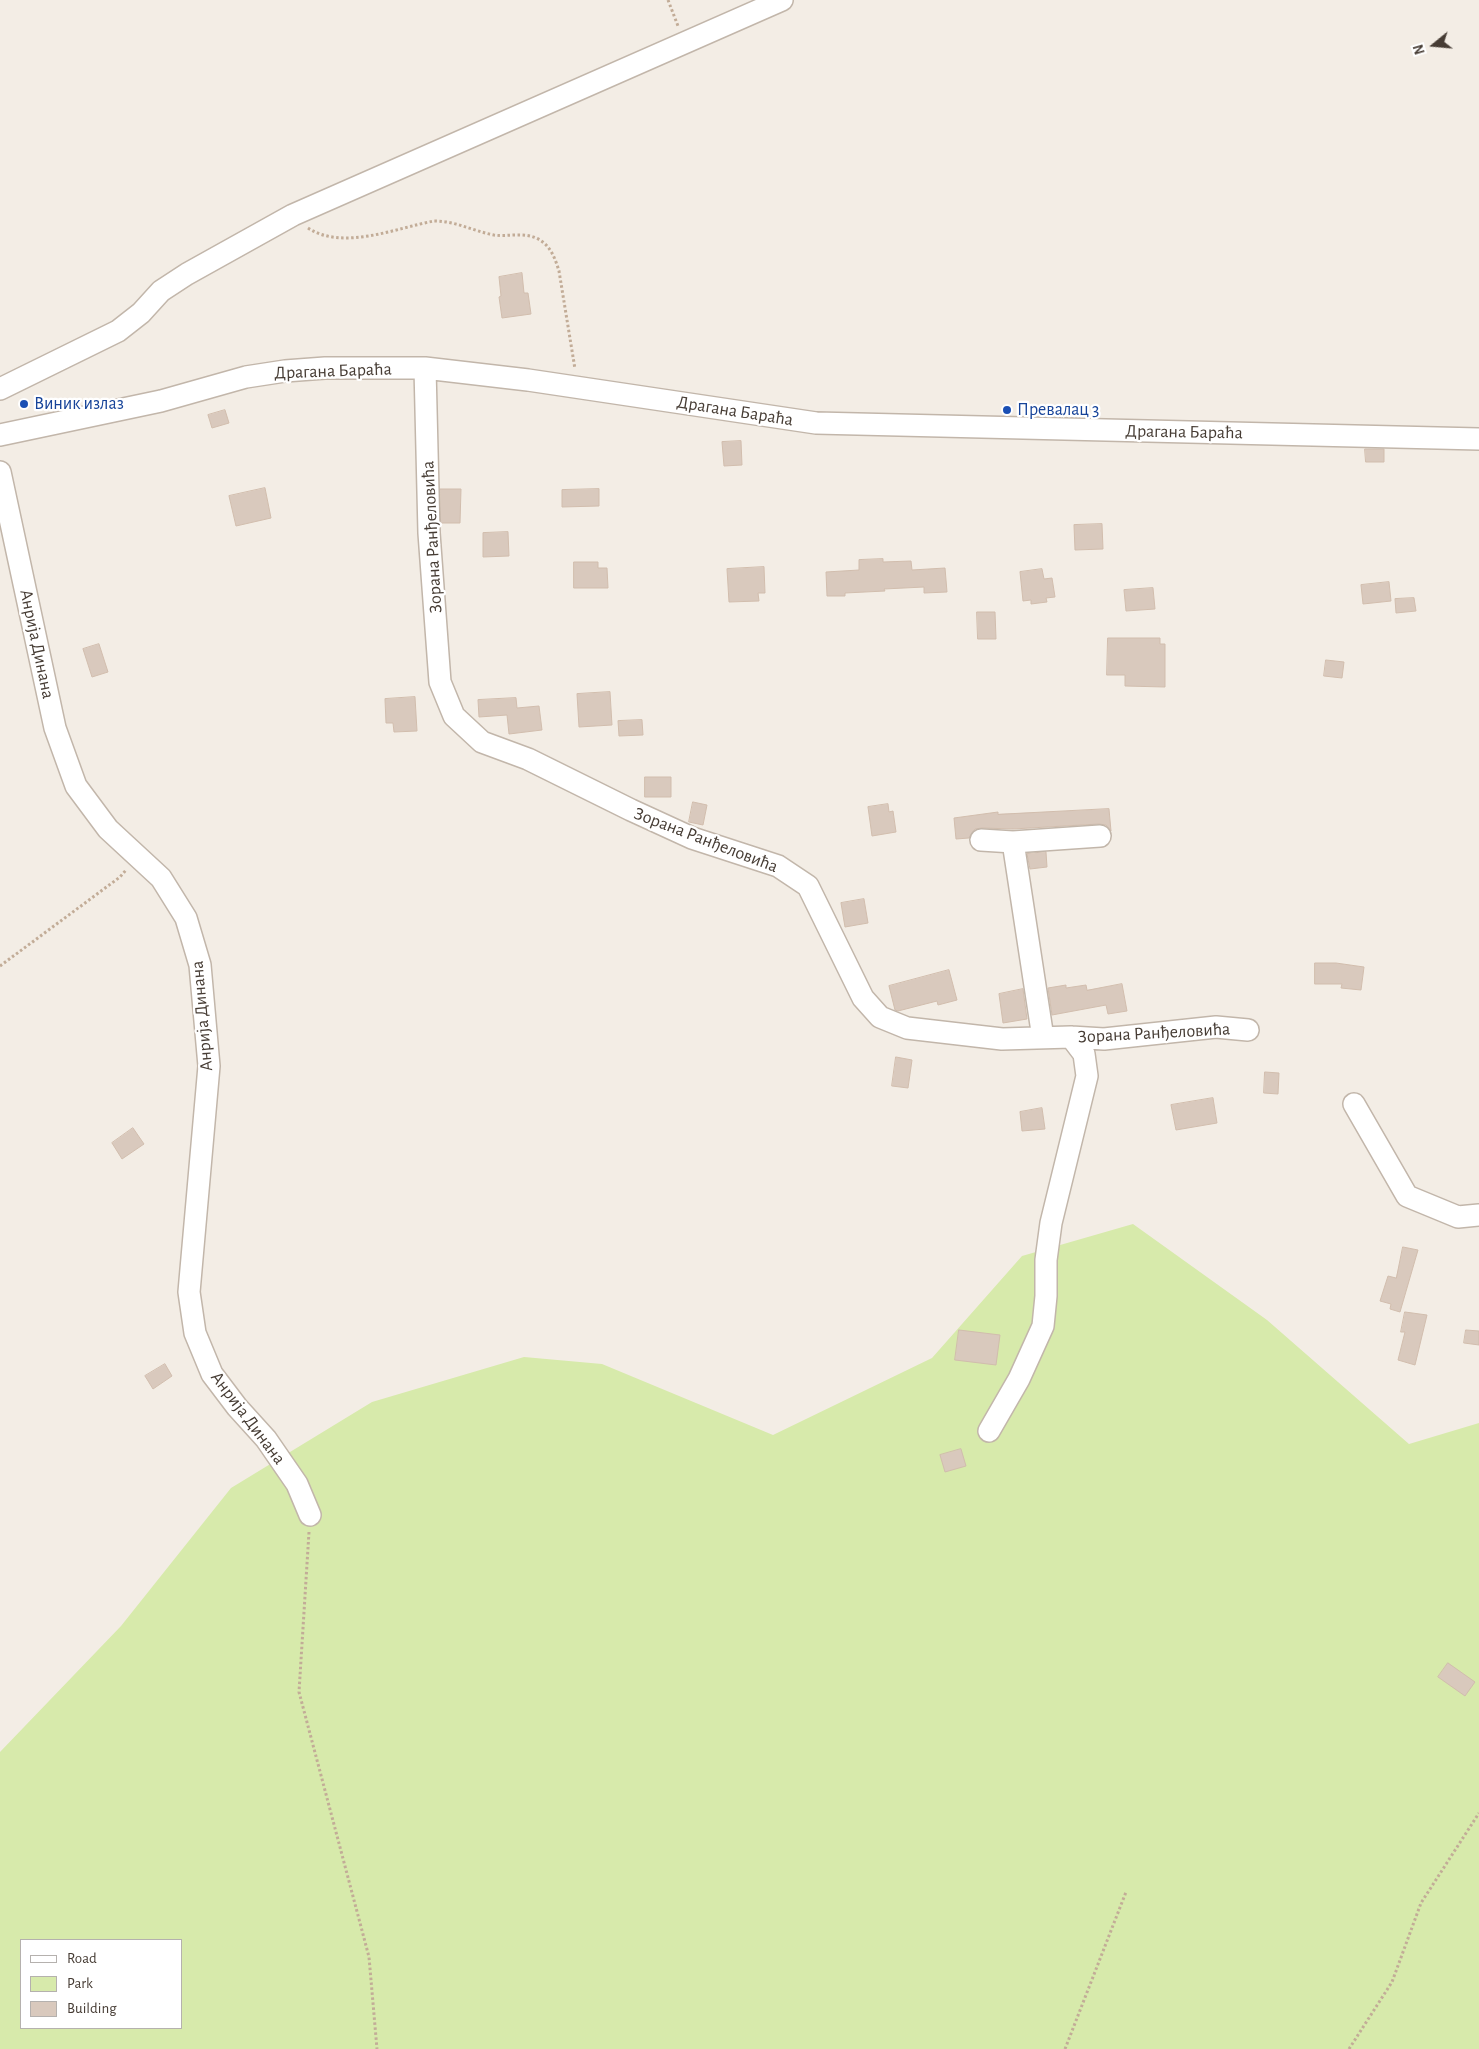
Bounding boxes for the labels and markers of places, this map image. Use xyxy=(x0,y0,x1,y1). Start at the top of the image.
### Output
place label: Виник излаз xyxy=(34,393,124,415)
marker: Виник излаз xyxy=(18,398,30,410)
place label: Превалац 3 xyxy=(1017,399,1099,421)
marker: Превалац 3 xyxy=(1001,404,1013,416)

